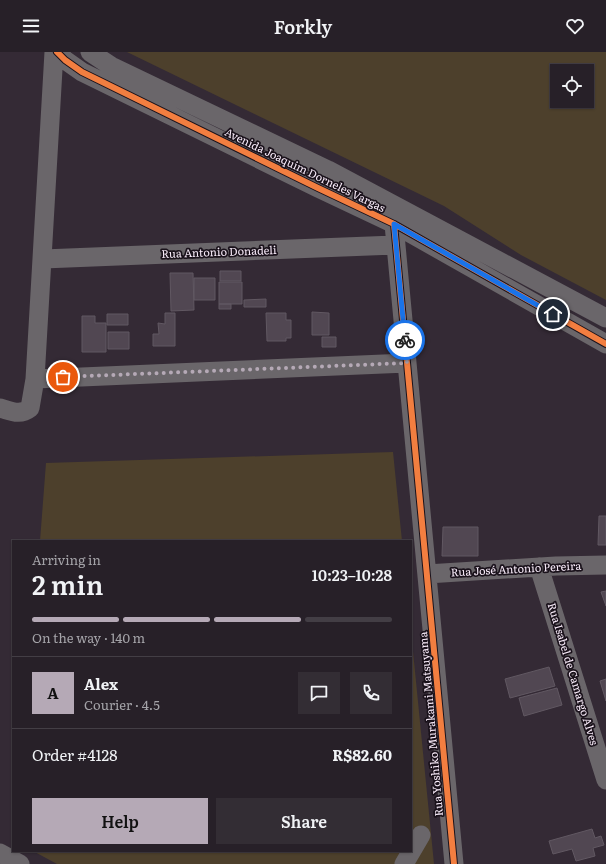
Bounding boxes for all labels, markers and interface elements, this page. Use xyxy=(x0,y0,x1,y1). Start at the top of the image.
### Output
text: Forkly xyxy=(274,13,332,40)
icon: menu xyxy=(20,15,42,37)
icon: heart xyxy=(564,15,586,37)
map controls xyxy=(550,64,594,108)
button: locate xyxy=(550,64,594,108)
street label: Avenida Joaquim Dorneles Vargas xyxy=(222,123,388,215)
street label: Rua Antonio Donadeli xyxy=(161,241,277,261)
pin xyxy=(536,297,570,331)
icon: home xyxy=(542,303,564,325)
courier xyxy=(385,320,425,360)
icon: bike xyxy=(394,329,416,351)
pin xyxy=(46,360,80,394)
icon: bag xyxy=(52,366,74,388)
text: Arriving in xyxy=(32,550,101,569)
street label: Rua José Antonio Pereira xyxy=(450,557,582,579)
text: 10:23–10:28 xyxy=(312,563,392,586)
text: 2 min xyxy=(32,564,103,603)
street label: Rua Isabel de Camargo Alves xyxy=(545,601,603,747)
text: On the way · 140 m xyxy=(32,628,145,647)
street label: Rua Yoshiko Murakami Matsuyama xyxy=(414,631,446,817)
text: Alex xyxy=(84,672,118,695)
button: chat xyxy=(298,672,340,714)
button: phone xyxy=(350,672,392,714)
text: A xyxy=(47,681,59,704)
text: Courier · 4.5 xyxy=(84,695,160,714)
text: Order #4128 xyxy=(32,743,117,766)
text: R$82.60 xyxy=(332,743,392,766)
button: Help xyxy=(32,798,208,844)
button: Share xyxy=(216,798,392,844)

